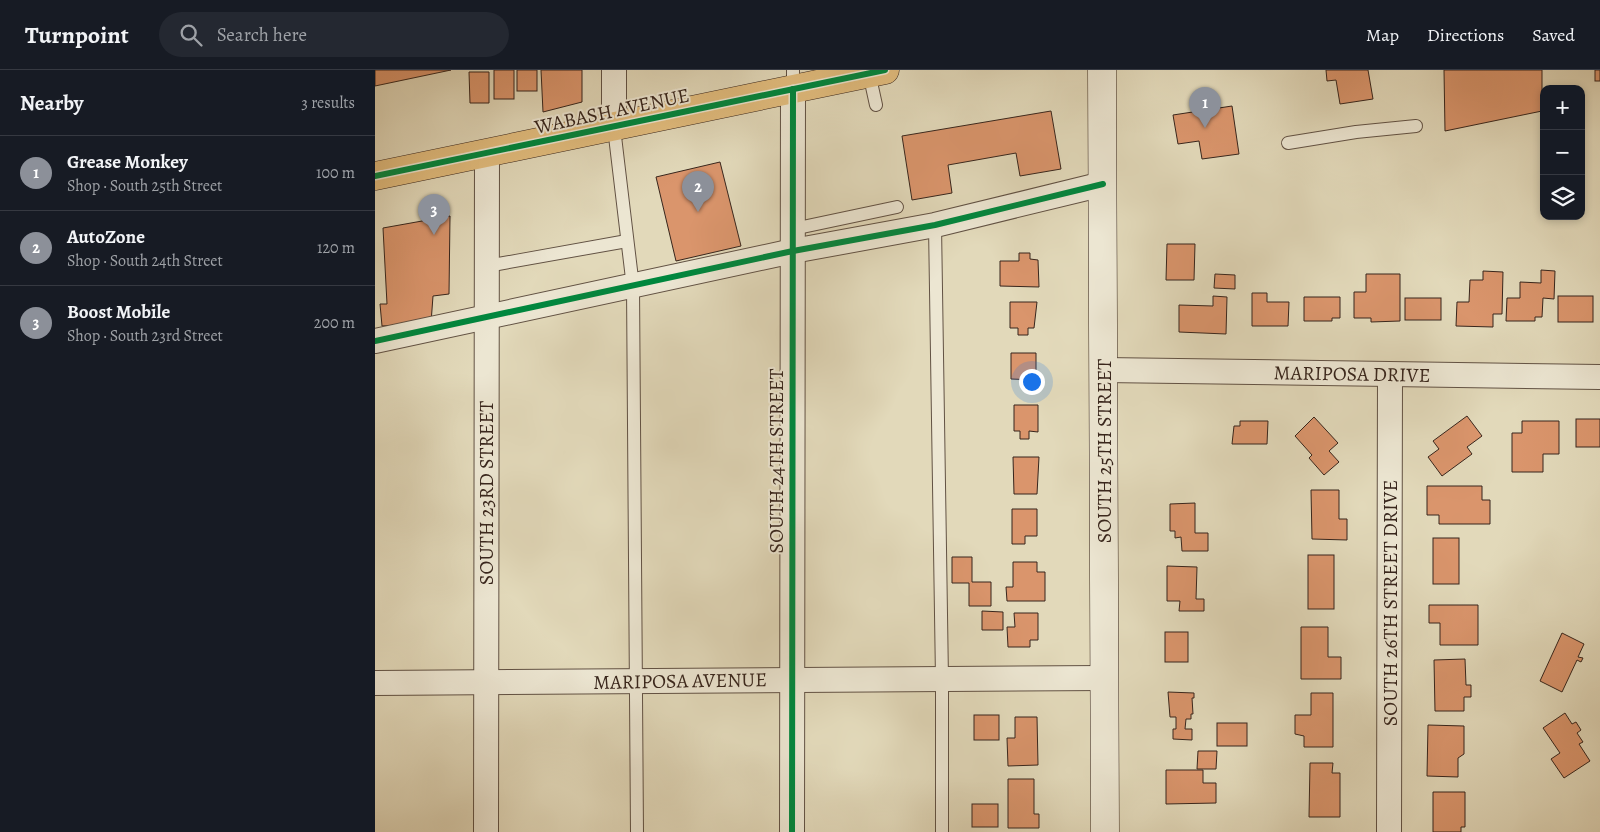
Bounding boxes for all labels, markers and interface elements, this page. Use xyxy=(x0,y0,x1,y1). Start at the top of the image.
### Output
search box xyxy=(159,12,509,57)
text: Turnpoint xyxy=(25,19,129,51)
icon: search xyxy=(177,21,205,49)
text: Search here xyxy=(217,22,307,48)
text: Map xyxy=(1366,23,1399,47)
text: Directions xyxy=(1427,23,1504,47)
text: Saved xyxy=(1532,23,1575,47)
street label: WABASH AVENUE xyxy=(531,81,692,141)
map controls xyxy=(1540,85,1585,220)
button: + xyxy=(1540,85,1585,130)
pin: 1 xyxy=(1189,87,1221,128)
text: Nearby xyxy=(20,89,83,117)
text: 3 results xyxy=(301,92,355,114)
button: − xyxy=(1540,130,1585,175)
text: Grease Monkey xyxy=(67,149,188,175)
text: 1 xyxy=(33,162,39,184)
text: 100 m xyxy=(316,162,355,184)
pin: 2 xyxy=(682,171,714,212)
text: Shop · South 25th Street xyxy=(67,175,222,197)
button: layers xyxy=(1540,175,1585,220)
pin: 3 xyxy=(418,194,450,235)
text: AutoZone xyxy=(67,224,145,250)
text: 2 xyxy=(32,237,40,259)
text: 120 m xyxy=(317,237,355,259)
text: Shop · South 24th Street xyxy=(67,250,223,272)
text: Boost Mobile xyxy=(67,299,170,325)
text: 3 xyxy=(33,312,39,334)
text: 200 m xyxy=(314,312,355,334)
text: Shop · South 23rd Street xyxy=(67,325,223,347)
street label: SOUTH 25TH STREET xyxy=(1091,359,1118,543)
street label: MARIPOSA DRIVE xyxy=(1273,359,1431,389)
street label: SOUTH 24TH STREET xyxy=(763,369,790,553)
your location xyxy=(1019,369,1045,395)
street label: SOUTH 23RD STREET xyxy=(473,401,500,585)
street label: SOUTH 26TH STREET DRIVE xyxy=(1377,480,1404,726)
street label: MARIPOSA AVENUE xyxy=(593,666,767,696)

